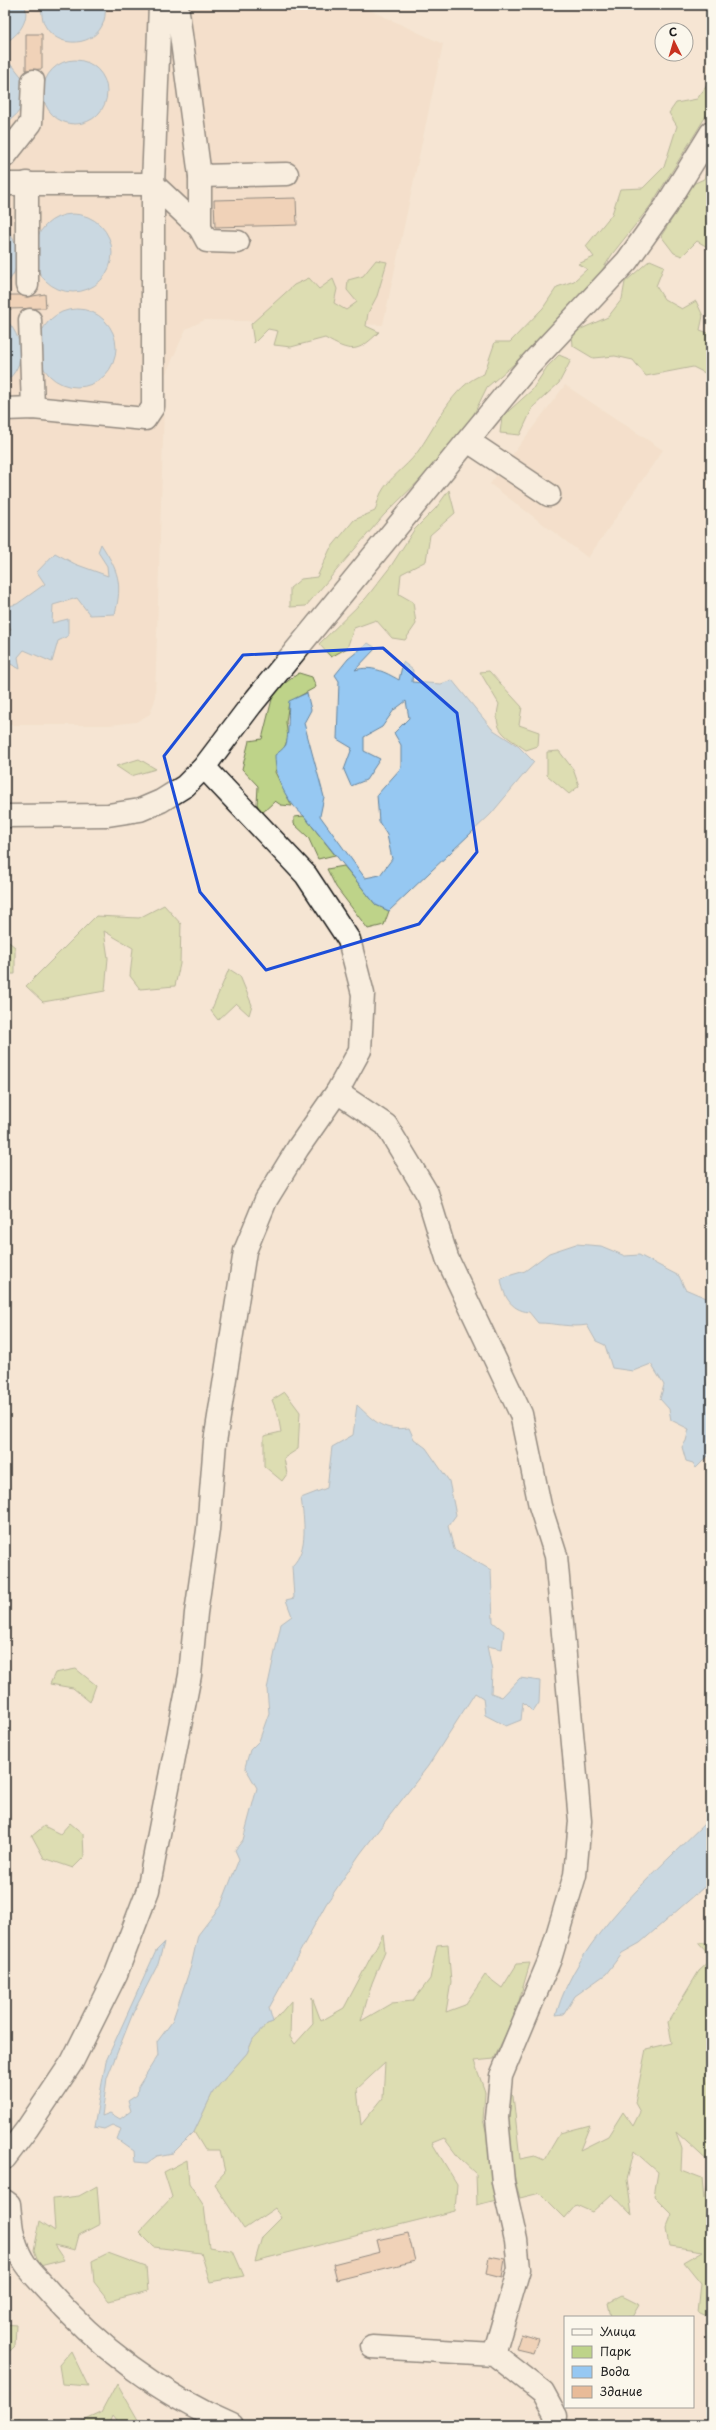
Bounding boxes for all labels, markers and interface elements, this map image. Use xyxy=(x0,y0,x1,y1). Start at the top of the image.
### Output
north arrow xyxy=(654,22,694,62)
text: С xyxy=(668,23,678,40)
legend xyxy=(564,2316,694,2408)
text: Улица xyxy=(600,2322,636,2340)
text: Парк xyxy=(600,2342,632,2360)
text: Вода xyxy=(600,2362,630,2380)
text: Здание xyxy=(600,2382,642,2400)

